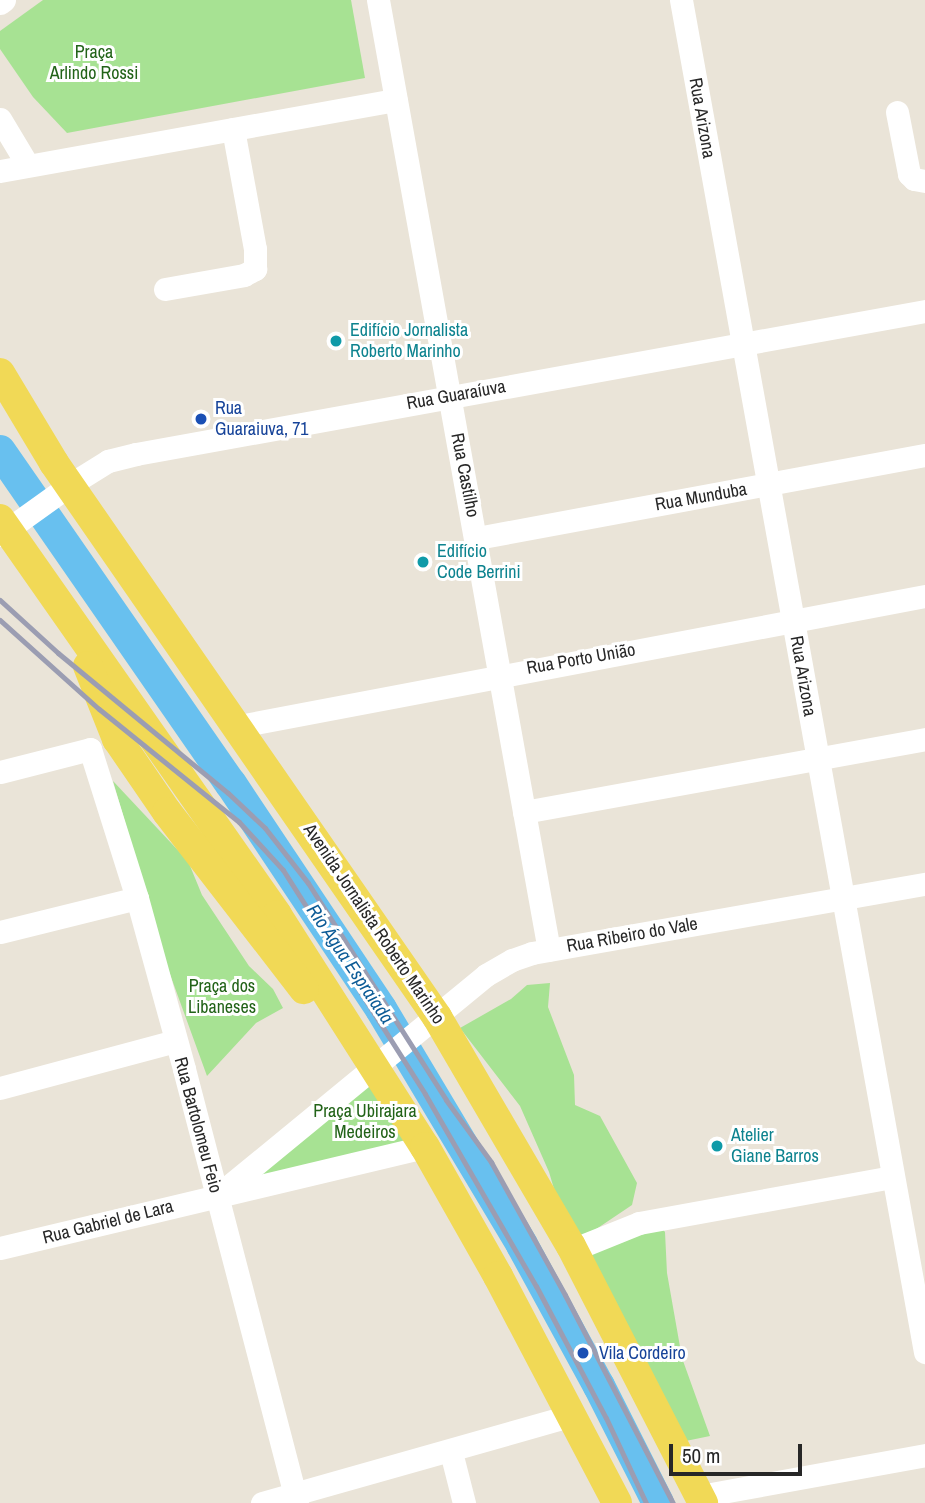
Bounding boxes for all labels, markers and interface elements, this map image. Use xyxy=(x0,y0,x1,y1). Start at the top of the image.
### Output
park label: Praça Arlindo Rossi xyxy=(50,42,138,84)
street label: Rua Arizona xyxy=(684,76,720,160)
place label: Edifício Jornalista Roberto Marinho xyxy=(350,320,468,362)
marker: Edifício Jornalista Roberto Marinho xyxy=(328,333,344,349)
street label: Rua Guaraíuva xyxy=(405,376,507,414)
place label: Rua Guaraiuva, 71 xyxy=(215,398,309,440)
marker: Rua Guaraiuva, 71 xyxy=(193,411,209,427)
street label: Rua Castilho xyxy=(446,431,484,519)
street label: Rua Munduba xyxy=(653,478,749,516)
place label: Edifício Code Berrini xyxy=(437,541,521,584)
marker: Edifício Code Berrini xyxy=(415,554,431,570)
street label: Rua Arizona xyxy=(785,634,821,718)
street label: Rua Porto União xyxy=(525,639,637,679)
street label: Avenida Jornalista Roberto Marinho xyxy=(299,820,449,1028)
water label: Rio Água Espraiada xyxy=(301,899,399,1029)
street label: Rua Ribeiro do Vale xyxy=(565,913,699,957)
park label: Praça dos Libaneses xyxy=(188,976,256,1018)
street label: Rua Bartolomeu Feio xyxy=(170,1055,226,1195)
park label: Praça Ubirajara Medeiros xyxy=(313,1101,417,1144)
place label: Atelier Giane Barros xyxy=(731,1125,819,1168)
marker: Atelier Giane Barros xyxy=(709,1138,725,1154)
street label: Rua Gabriel de Lara xyxy=(41,1195,175,1249)
place label: Vila Cordeiro xyxy=(599,1342,686,1364)
marker: Vila Cordeiro xyxy=(573,1343,593,1363)
scale bar xyxy=(673,1430,806,1474)
text: 50 m xyxy=(682,1441,720,1470)

